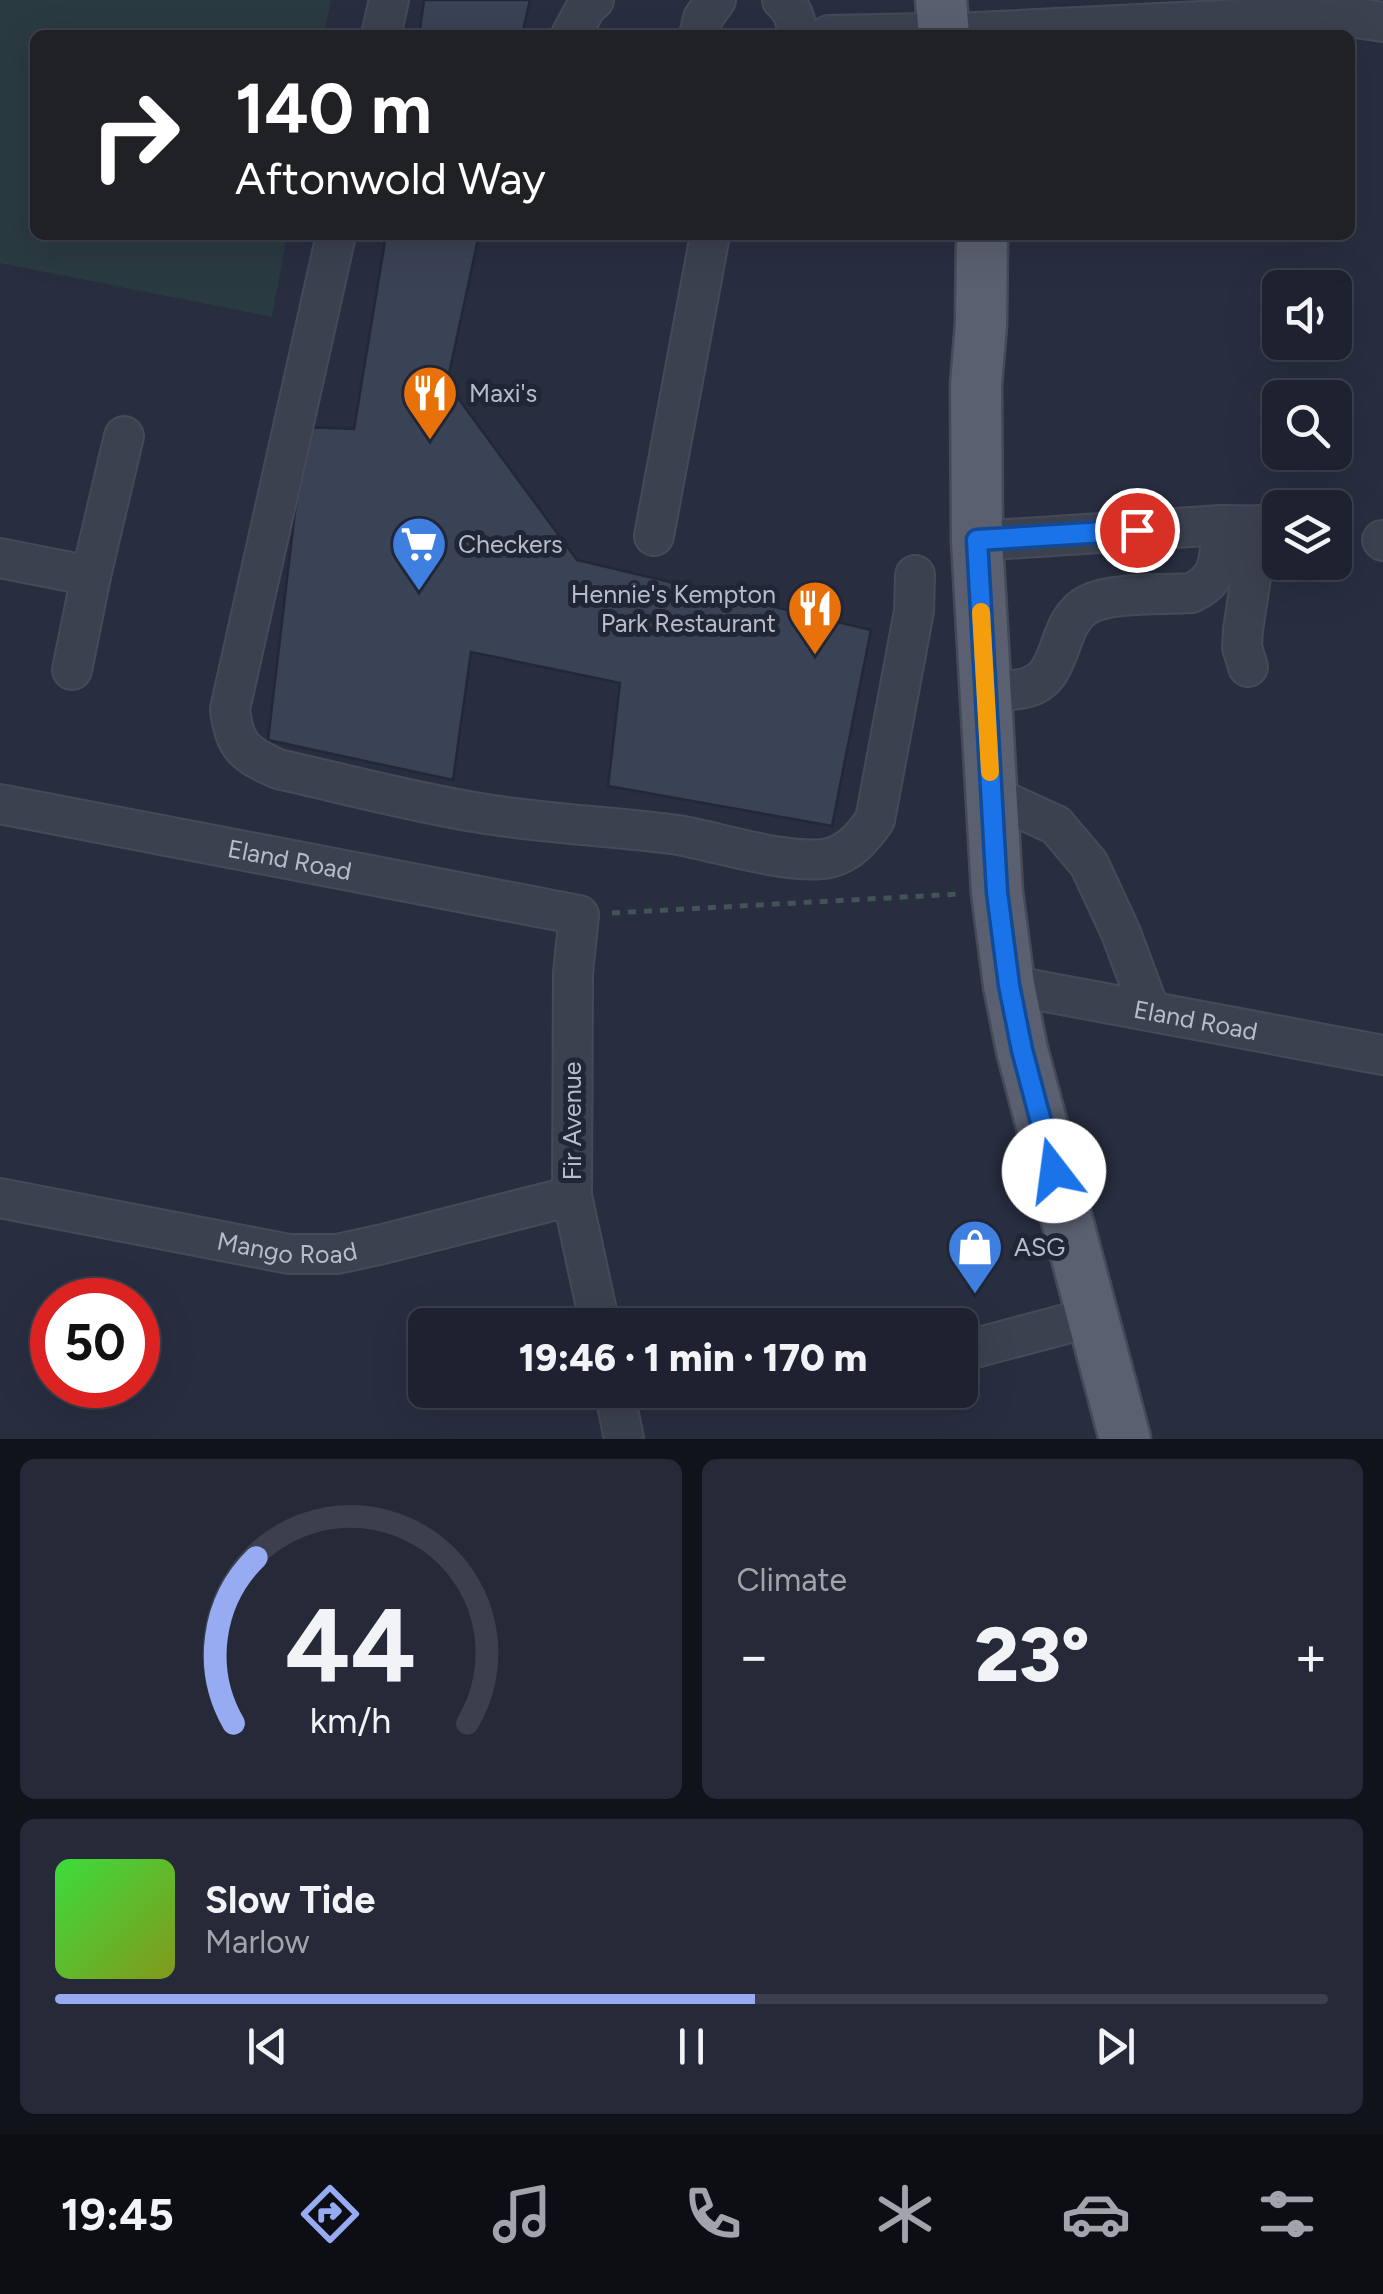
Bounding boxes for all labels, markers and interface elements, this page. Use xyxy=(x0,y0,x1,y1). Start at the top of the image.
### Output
text: 140 m xyxy=(235,66,432,151)
icon: right xyxy=(70,70,200,200)
text: Aftonwold Way xyxy=(235,151,546,205)
map controls xyxy=(1262,270,1352,580)
button: sound xyxy=(1262,270,1352,360)
restaurant icon: Maxi's xyxy=(400,363,460,442)
place label: Maxi's xyxy=(469,378,537,408)
button: search xyxy=(1262,380,1352,470)
pin xyxy=(1095,488,1180,573)
button: layers xyxy=(1262,490,1352,580)
icon: arrive xyxy=(1110,503,1165,558)
supermarket icon: Checkers xyxy=(389,514,449,593)
place label: Checkers xyxy=(458,529,563,559)
restaurant icon: Hennie's Kempton Park Restaurant xyxy=(785,578,845,657)
place label: Hennie's Kempton Park Restaurant xyxy=(571,579,776,638)
street label: Eland Road xyxy=(225,833,354,886)
street label: Eland Road xyxy=(1131,994,1260,1046)
street label: Fir Avenue xyxy=(557,1062,587,1180)
position arrow xyxy=(1002,1119,1106,1223)
shop icon: ASG xyxy=(945,1217,1005,1296)
street label: Mango Road xyxy=(215,1225,360,1270)
place label: ASG xyxy=(1014,1232,1065,1262)
speed limit sign: 50 xyxy=(30,1278,160,1408)
text: 19:46 · 1 min · 170 m xyxy=(519,1335,867,1381)
text: Climate xyxy=(737,1561,847,1599)
text: 44 xyxy=(285,1582,417,1707)
text: 23° xyxy=(975,1610,1090,1700)
text: − xyxy=(737,1623,771,1689)
text: + xyxy=(1294,1623,1328,1689)
text: km/h xyxy=(310,1699,392,1742)
text: Slow Tide xyxy=(205,1877,375,1923)
text: Marlow xyxy=(205,1923,309,1961)
icon: previous xyxy=(240,2019,295,2074)
icon: pause xyxy=(664,2019,719,2074)
icon: next xyxy=(1088,2019,1143,2074)
icon: directions xyxy=(295,2179,365,2249)
icon: music xyxy=(487,2179,557,2249)
icon: phone xyxy=(678,2179,748,2249)
icon: climate xyxy=(870,2179,940,2249)
icon: car xyxy=(1061,2179,1131,2249)
icon: filters xyxy=(1252,2179,1322,2249)
text: 19:45 xyxy=(61,2187,174,2241)

